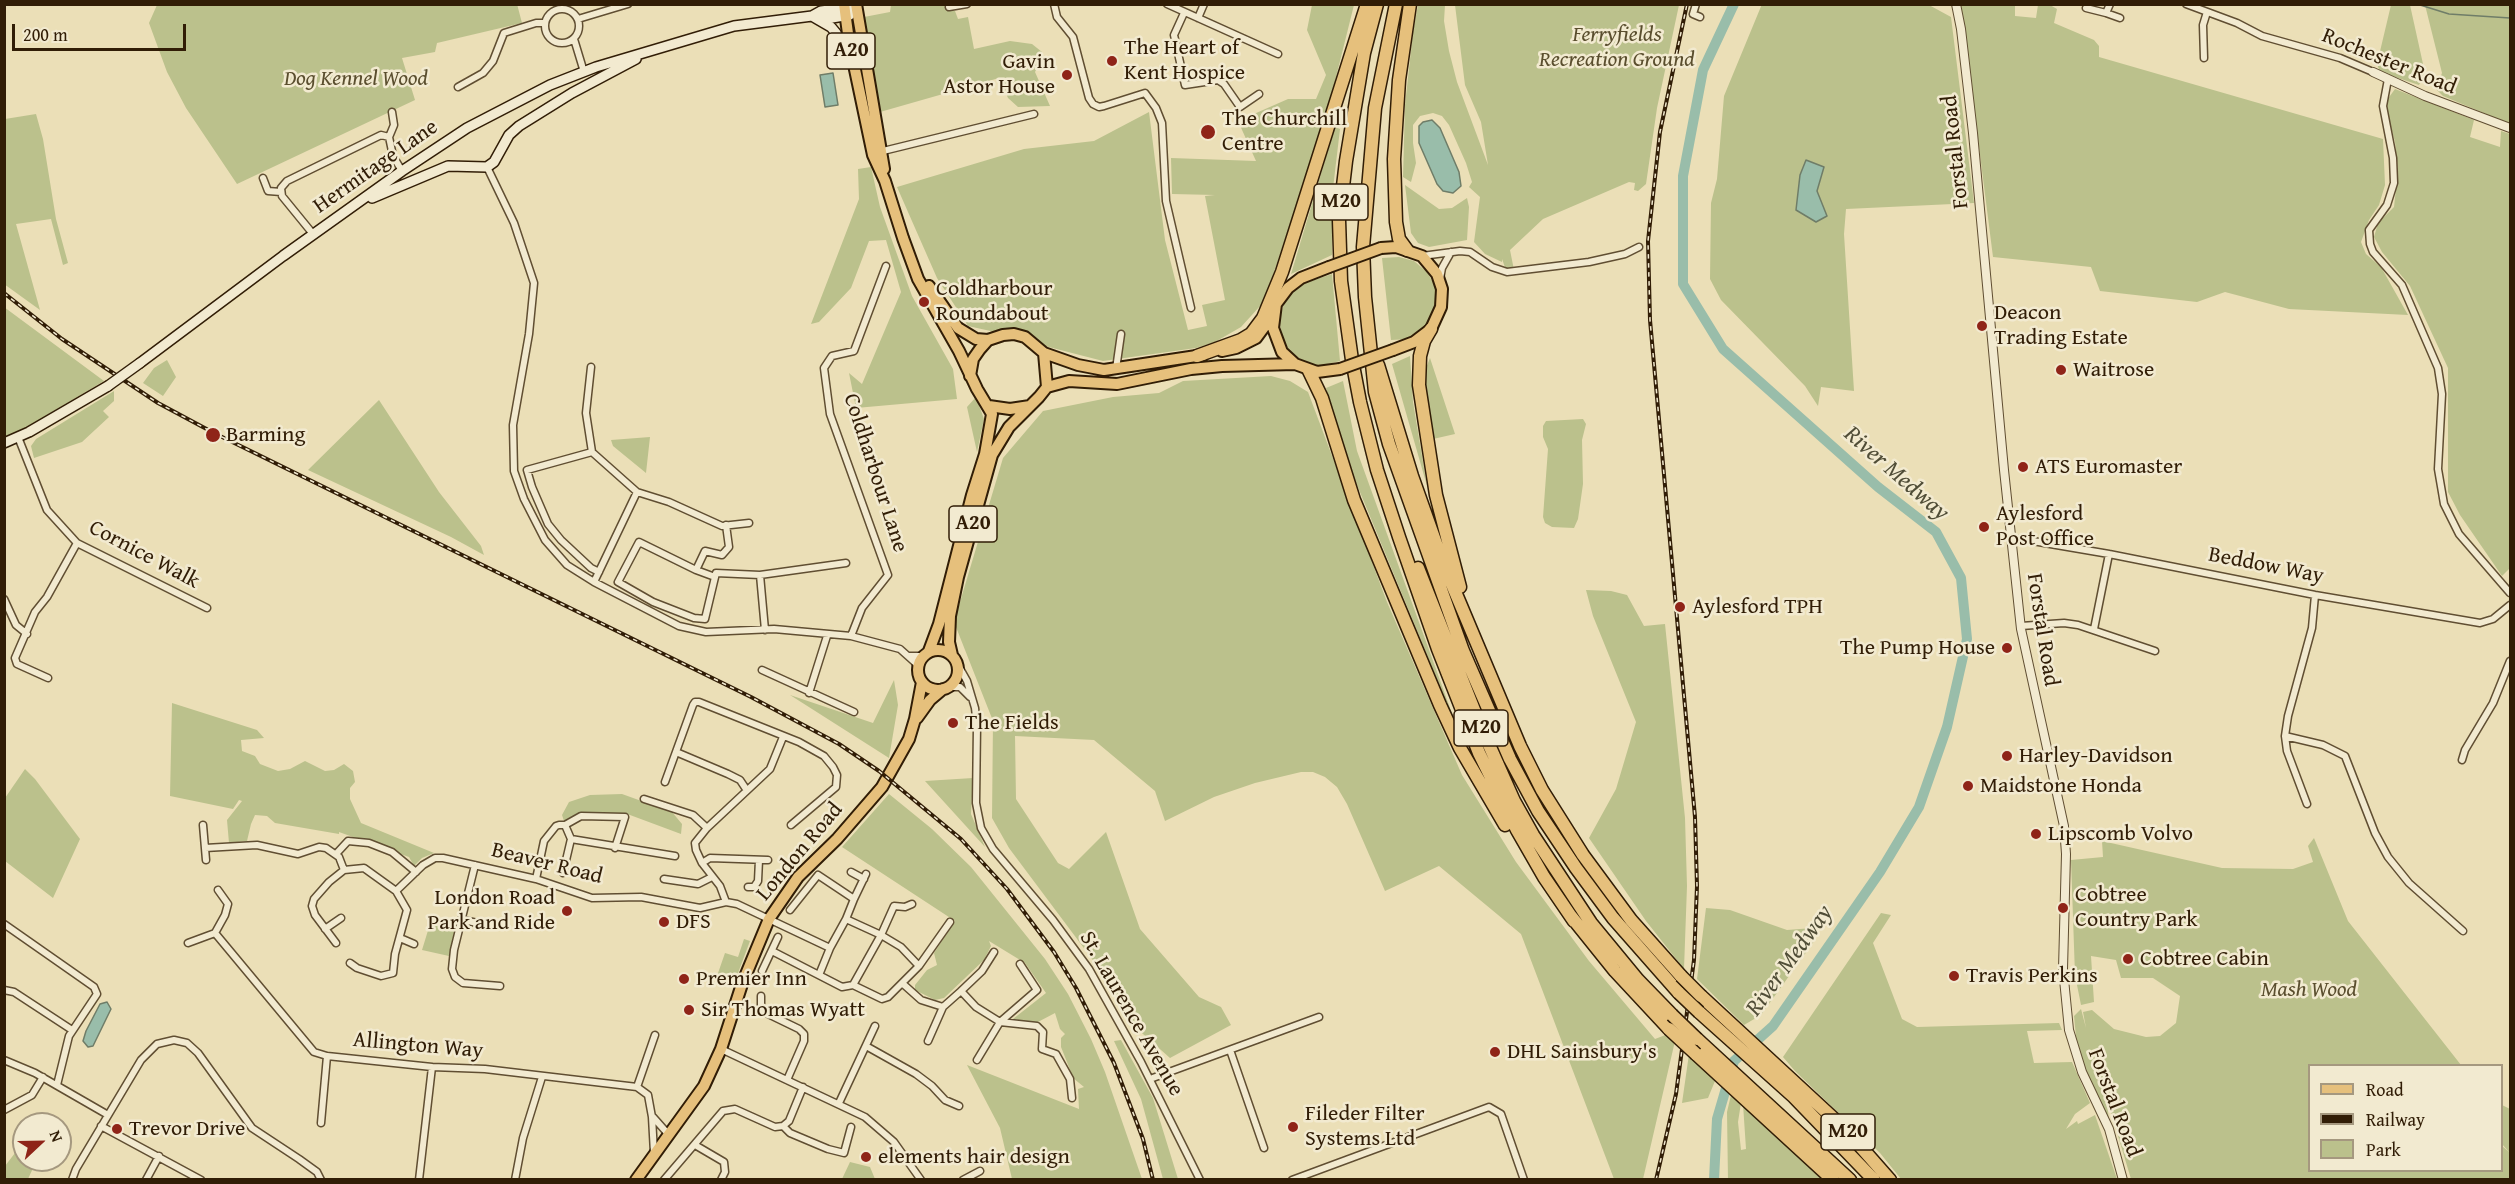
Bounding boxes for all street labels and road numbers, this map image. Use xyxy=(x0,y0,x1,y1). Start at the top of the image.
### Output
street label: Rochester Road xyxy=(2318,23,2460,101)
road number: A20 xyxy=(827,33,875,69)
street label: Forstal Road xyxy=(1937,94,1975,210)
street label: Hermitage Lane xyxy=(309,114,443,220)
road number: M20 xyxy=(1314,184,1368,220)
street label: Coldharbour Lane xyxy=(837,390,913,556)
road number: A20 xyxy=(949,506,997,542)
street label: Cornice Walk xyxy=(84,515,204,595)
street label: Beddow Way xyxy=(2206,542,2326,590)
street label: Forstal Road xyxy=(2020,572,2064,688)
road number: M20 xyxy=(1454,710,1508,746)
street label: London Road xyxy=(751,797,849,907)
street label: Beaver Road xyxy=(489,837,605,891)
street label: St. Laurence Avenue xyxy=(1073,927,1189,1101)
street label: Allington Way xyxy=(352,1027,484,1065)
street label: Forstal Road xyxy=(2081,1045,2147,1161)
road number: M20 xyxy=(1821,1114,1875,1150)

